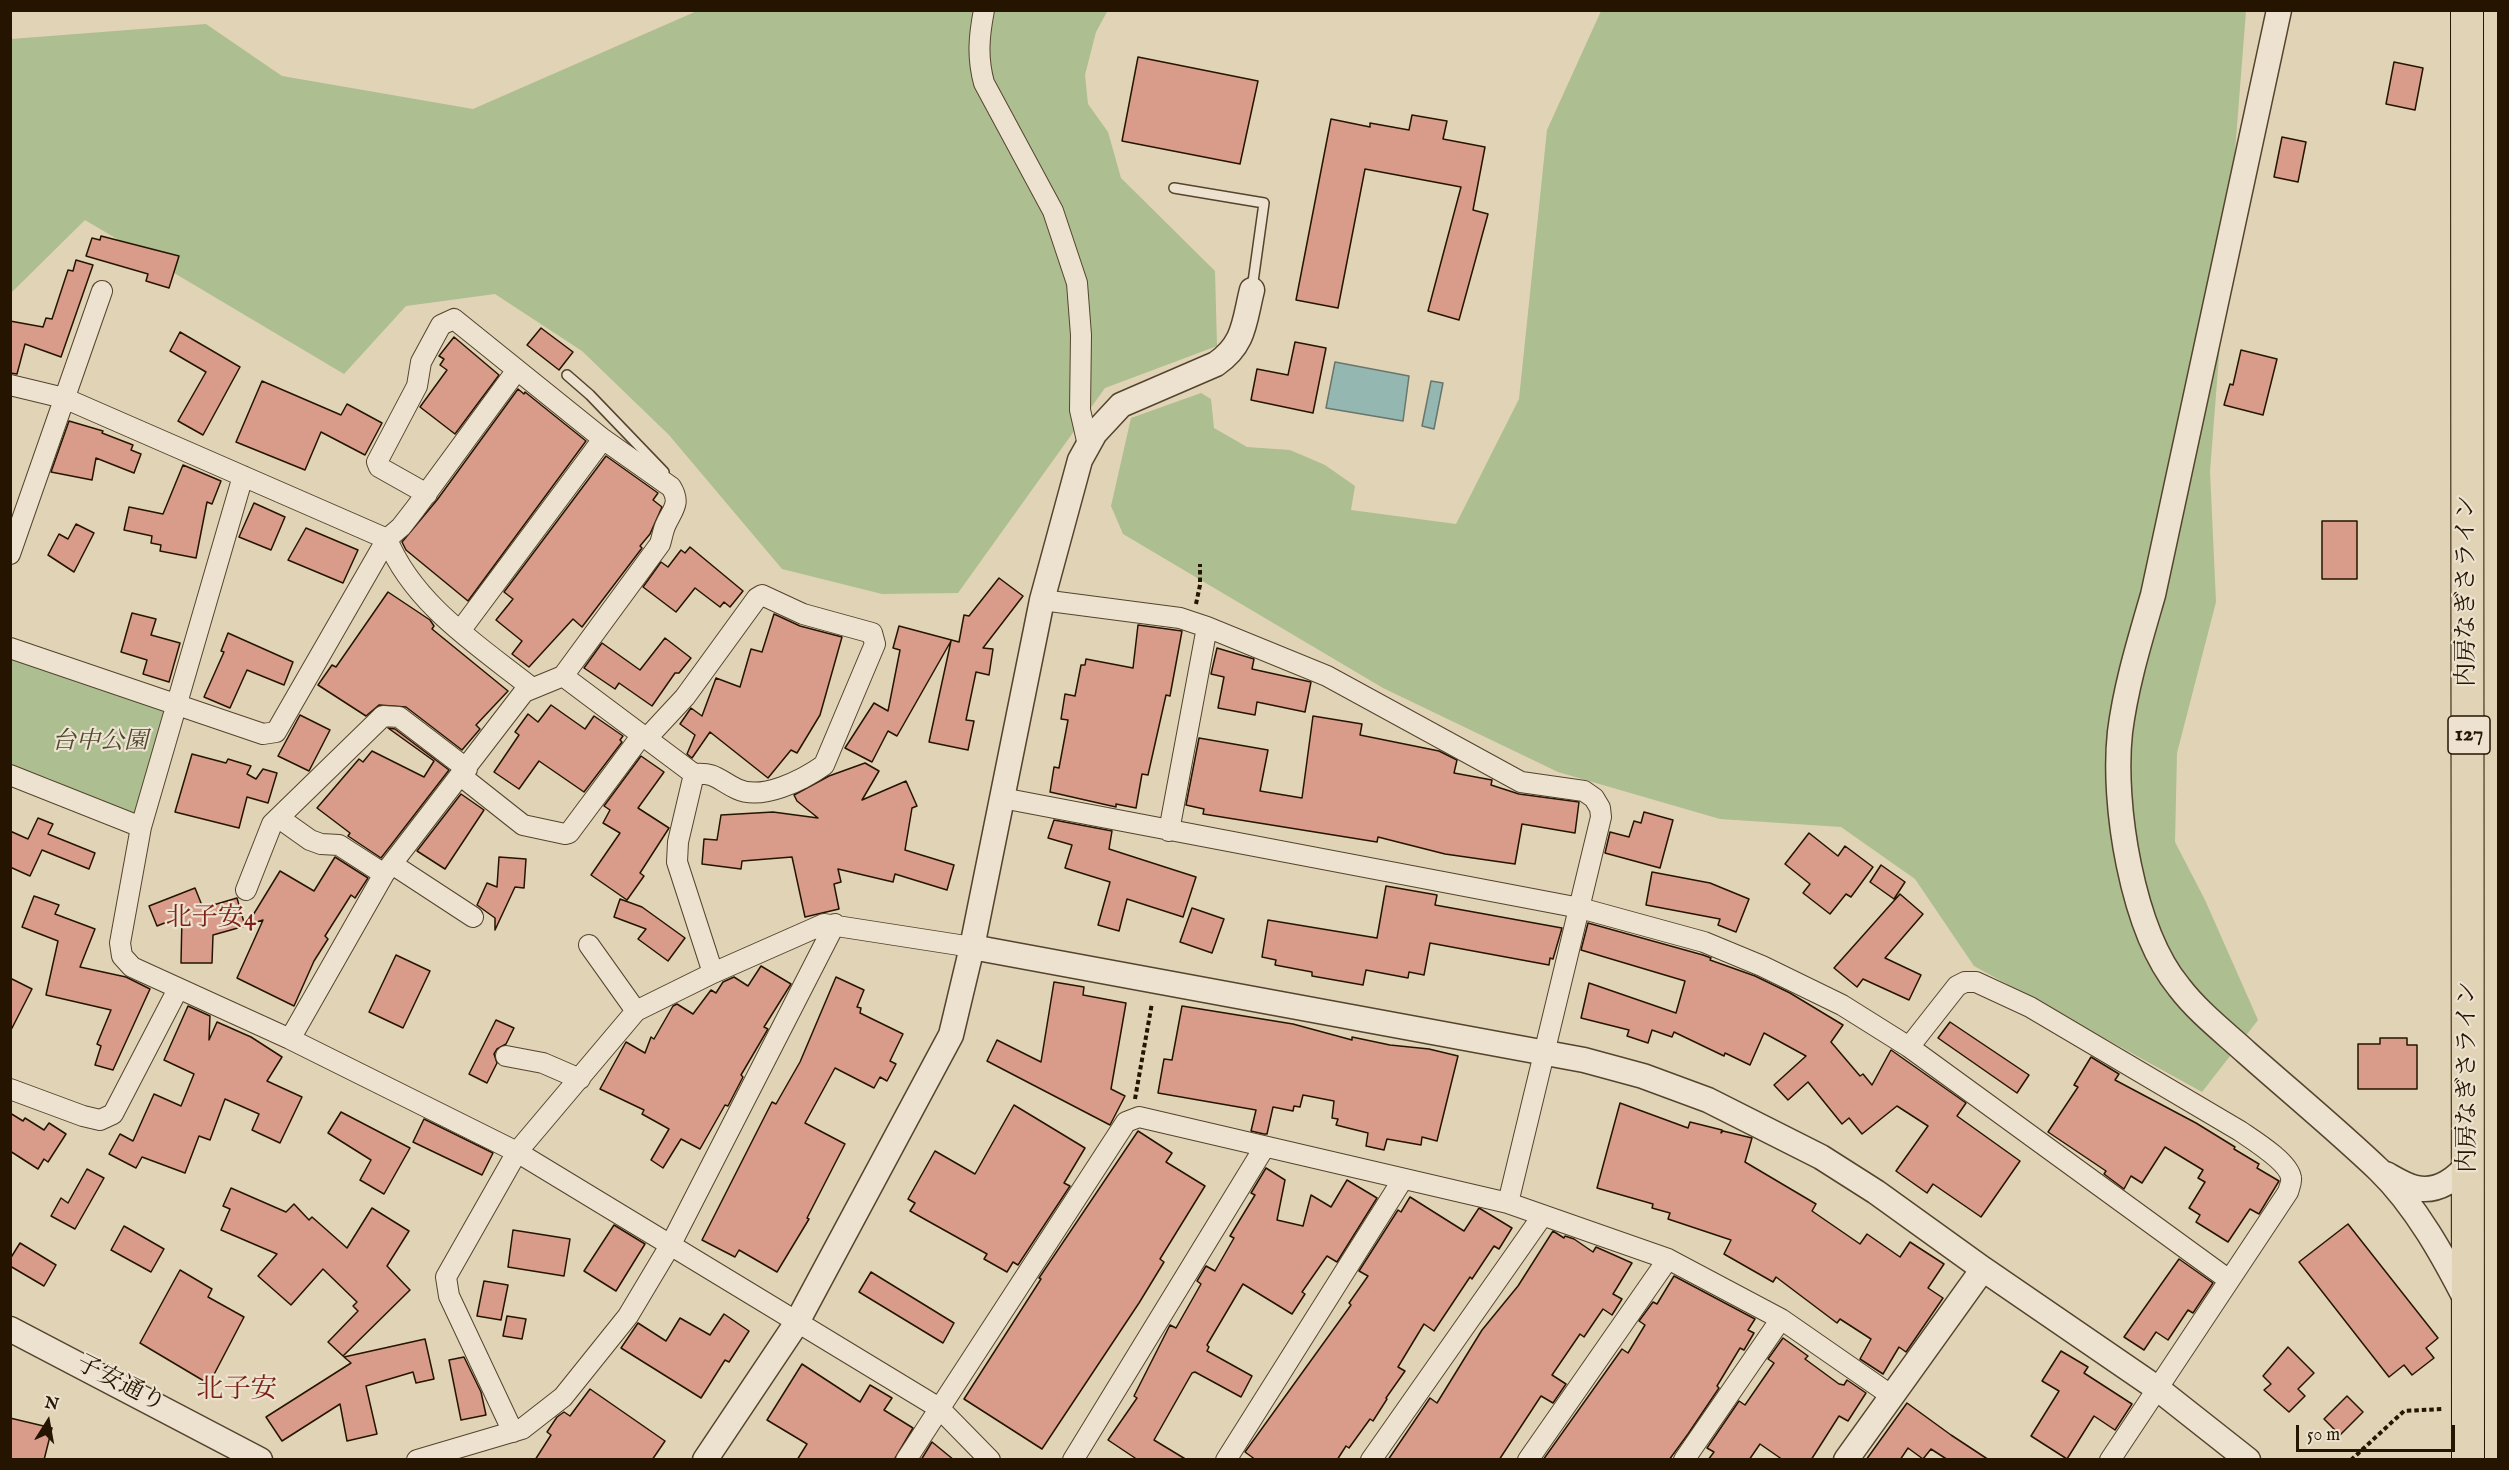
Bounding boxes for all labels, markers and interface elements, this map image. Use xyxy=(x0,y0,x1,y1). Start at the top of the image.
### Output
street label: 内房なぎさライン xyxy=(2454,495,2482,687)
road number: 127 xyxy=(2448,716,2490,754)
park label: 台中公園 xyxy=(52,729,148,757)
district label: 北子安4 xyxy=(166,904,256,936)
street label: 内房なぎさライン xyxy=(2455,981,2483,1173)
street label: 子安通り xyxy=(71,1350,169,1420)
district label: 北子安 xyxy=(197,1375,277,1407)
north arrow xyxy=(18,1392,78,1452)
text: N xyxy=(43,1393,60,1415)
scale bar xyxy=(2299,1413,2458,1451)
text: 50 m xyxy=(2307,1424,2340,1447)

